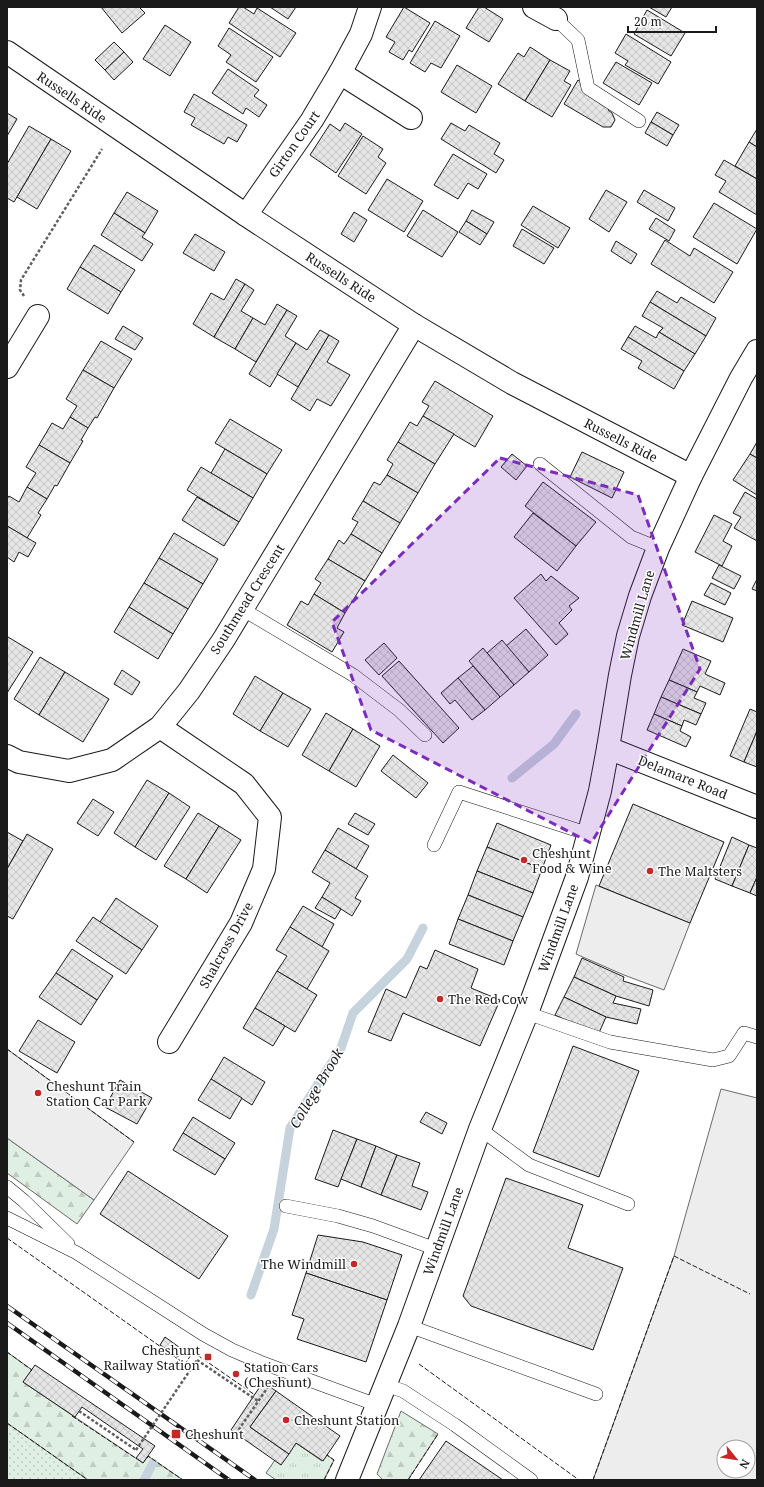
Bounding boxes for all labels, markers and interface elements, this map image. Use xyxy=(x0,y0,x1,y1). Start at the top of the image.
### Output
scale bar xyxy=(628,8,716,34)
text: 20 m xyxy=(634,13,662,30)
street label: Russells Ride xyxy=(34,67,110,127)
street label: Girton Court xyxy=(264,107,324,181)
street label: Russells Ride xyxy=(302,248,380,306)
street label: Russells Ride xyxy=(581,414,661,466)
street label: Southmead Crescent xyxy=(206,540,288,658)
street label: Windmill Lane xyxy=(616,568,658,662)
street label: Delamare Road xyxy=(636,751,730,803)
place label: Cheshunt Food & Wine xyxy=(532,844,612,877)
marker: Cheshunt Food & Wine xyxy=(519,855,529,865)
place label: The Maltsters xyxy=(658,862,742,880)
marker: The Maltsters xyxy=(645,866,655,876)
street label: Windmill Lane xyxy=(534,881,582,975)
street label: Shalcross Drive xyxy=(195,899,257,991)
place label: The Red Cow xyxy=(448,990,529,1008)
marker: The Red Cow xyxy=(435,994,445,1004)
water label: College Brook xyxy=(285,1044,348,1131)
place label: Cheshunt Train Station Car Park xyxy=(46,1077,147,1110)
marker: Cheshunt Train Station Car Park xyxy=(33,1088,43,1098)
street label: Windmill Lane xyxy=(419,1184,467,1278)
place label: The Windmill xyxy=(261,1255,346,1273)
marker: The Windmill xyxy=(349,1259,359,1269)
place label: Cheshunt Railway Station xyxy=(103,1341,201,1374)
marker: Cheshunt Railway Station xyxy=(203,1352,213,1362)
place label: Station Cars (Cheshunt) xyxy=(244,1358,318,1391)
marker: Station Cars (Cheshunt) xyxy=(231,1369,241,1379)
place label: Cheshunt Station xyxy=(294,1411,400,1429)
marker: Cheshunt Station xyxy=(281,1415,291,1425)
place label: Cheshunt xyxy=(185,1425,244,1443)
marker: Cheshunt xyxy=(170,1428,182,1440)
north arrow xyxy=(716,1439,756,1479)
text: N xyxy=(736,1457,754,1472)

